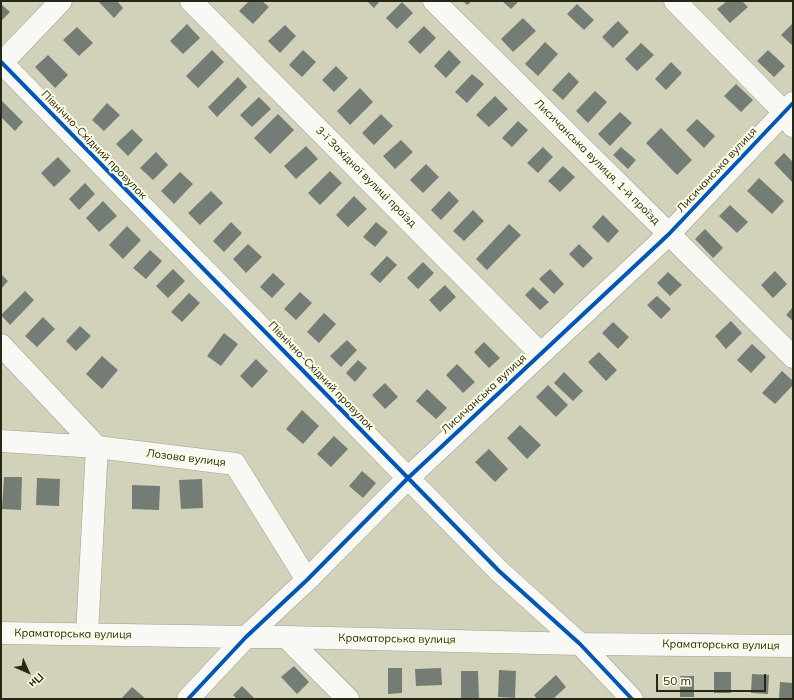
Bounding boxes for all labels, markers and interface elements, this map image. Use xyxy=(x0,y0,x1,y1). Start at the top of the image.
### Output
street label: Північно-Східний провулок xyxy=(38,88,150,202)
street label: Лисичанська вулиця, 1-й проїзд xyxy=(532,97,662,227)
street label: 3-ї Західної вулиці проїзд xyxy=(313,124,419,230)
street label: Лисичанська вулиця xyxy=(674,125,760,215)
street label: Північно-Східний провулок xyxy=(265,319,377,433)
street label: Лисичанська вулиця xyxy=(439,351,529,437)
street label: Лозова вулиця xyxy=(145,447,227,469)
street label: Краматорська вулиця xyxy=(14,626,132,642)
street label: Краматорська вулиця xyxy=(338,631,456,647)
street label: Краматорська вулиця xyxy=(662,637,780,653)
north arrow xyxy=(8,652,48,692)
scale bar xyxy=(658,666,768,692)
text: Пн xyxy=(26,670,47,691)
text: 50 m xyxy=(663,673,691,688)

